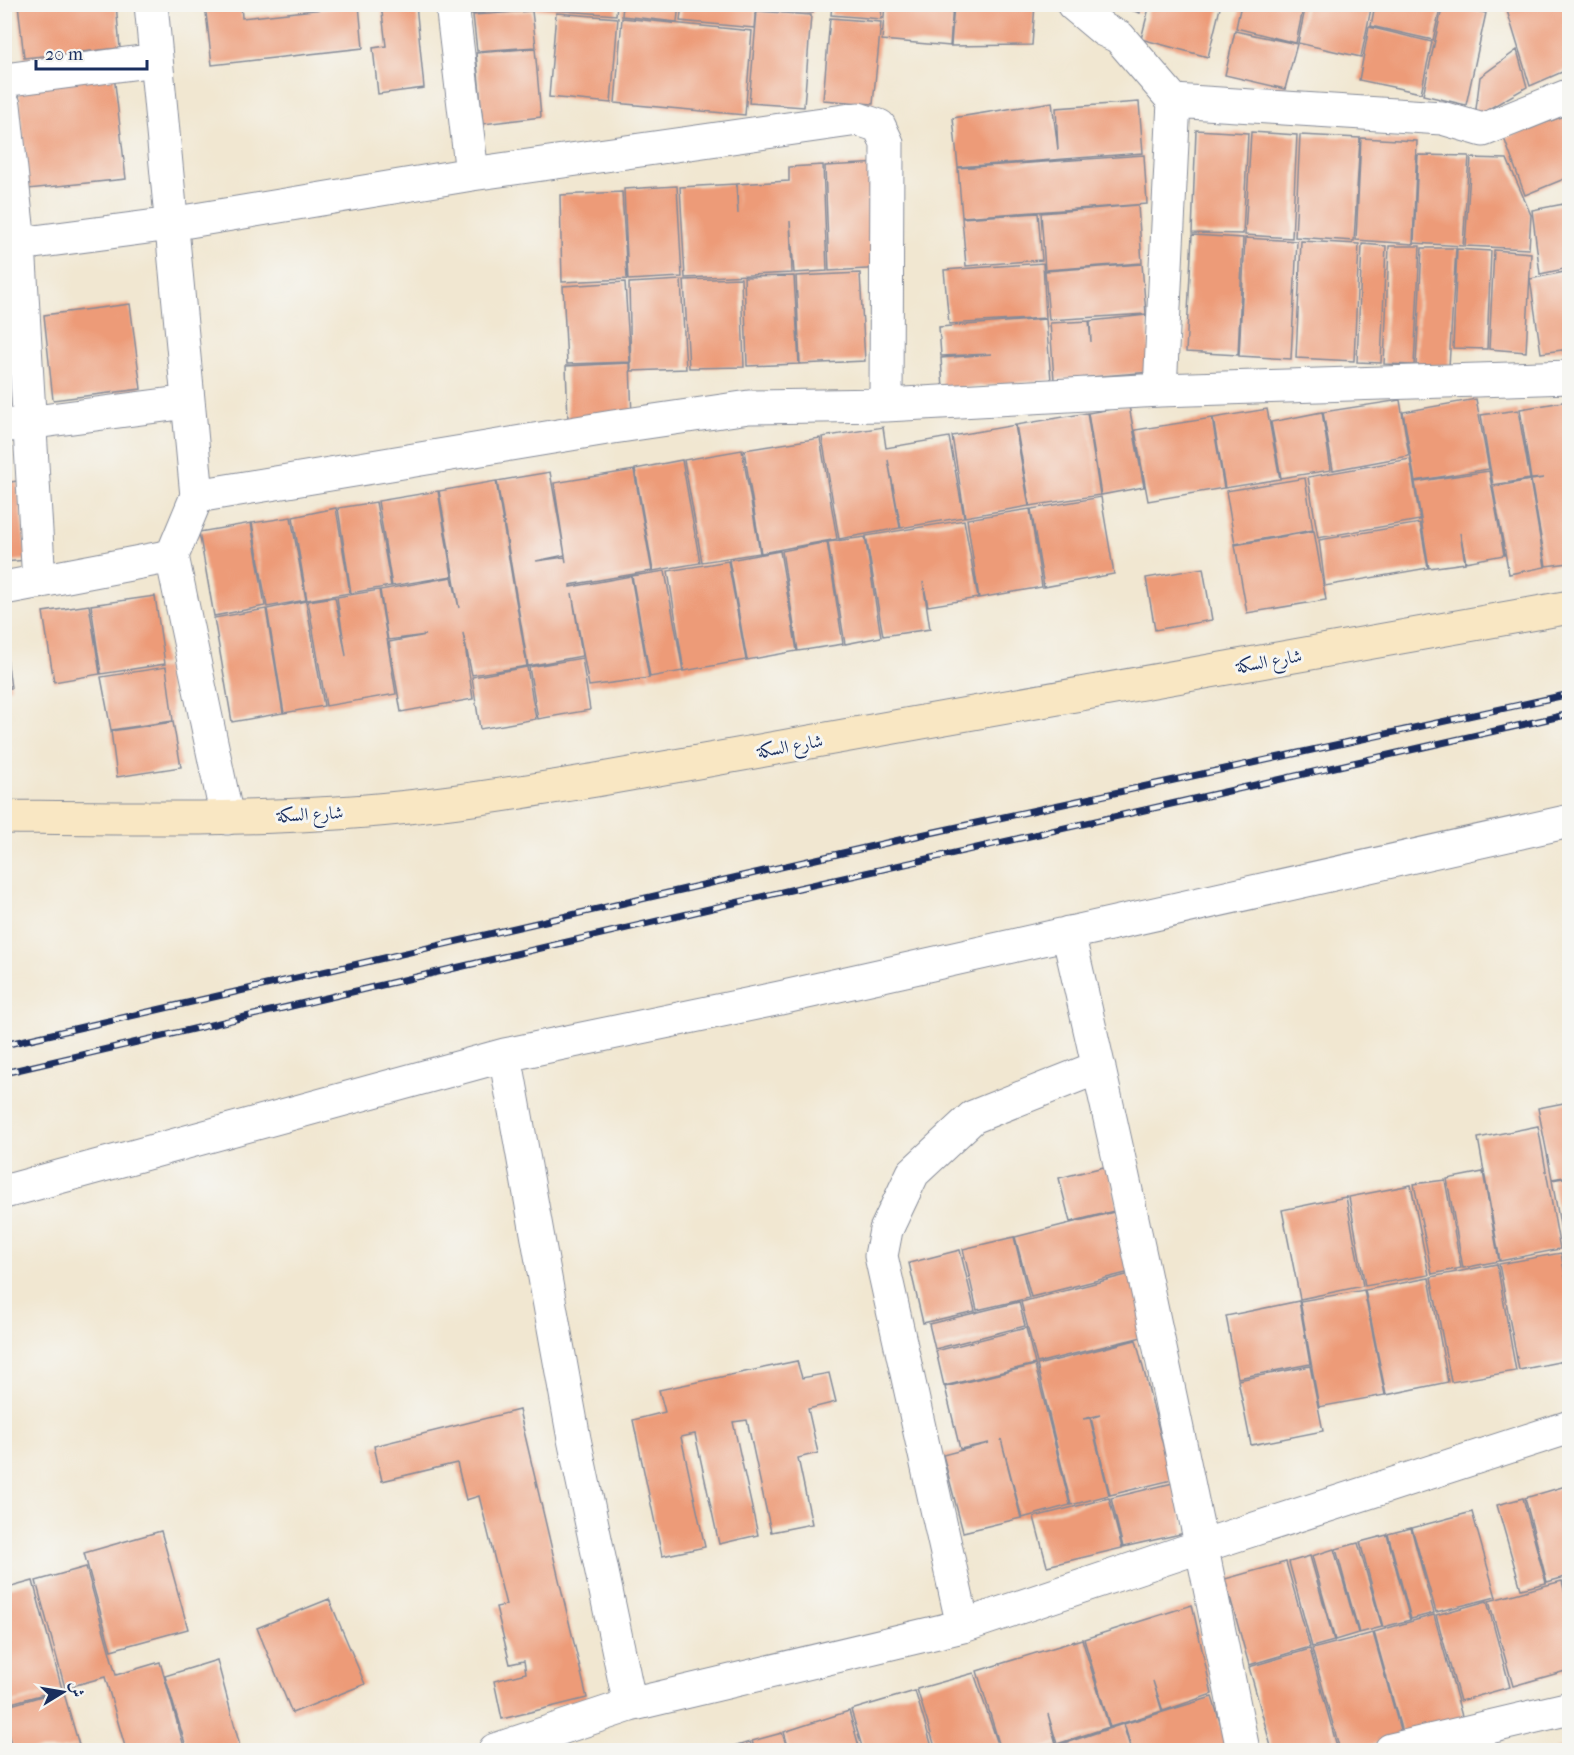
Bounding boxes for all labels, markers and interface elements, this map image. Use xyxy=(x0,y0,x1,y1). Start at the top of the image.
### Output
scale bar xyxy=(36,33,147,71)
text: 20 m xyxy=(45,44,83,65)
street label: شارع السكة xyxy=(1233,645,1304,682)
street label: شارع السكة xyxy=(754,730,825,767)
street label: شارع السكة xyxy=(275,802,344,831)
north arrow xyxy=(33,1662,93,1722)
text: ش xyxy=(66,1680,88,1699)

